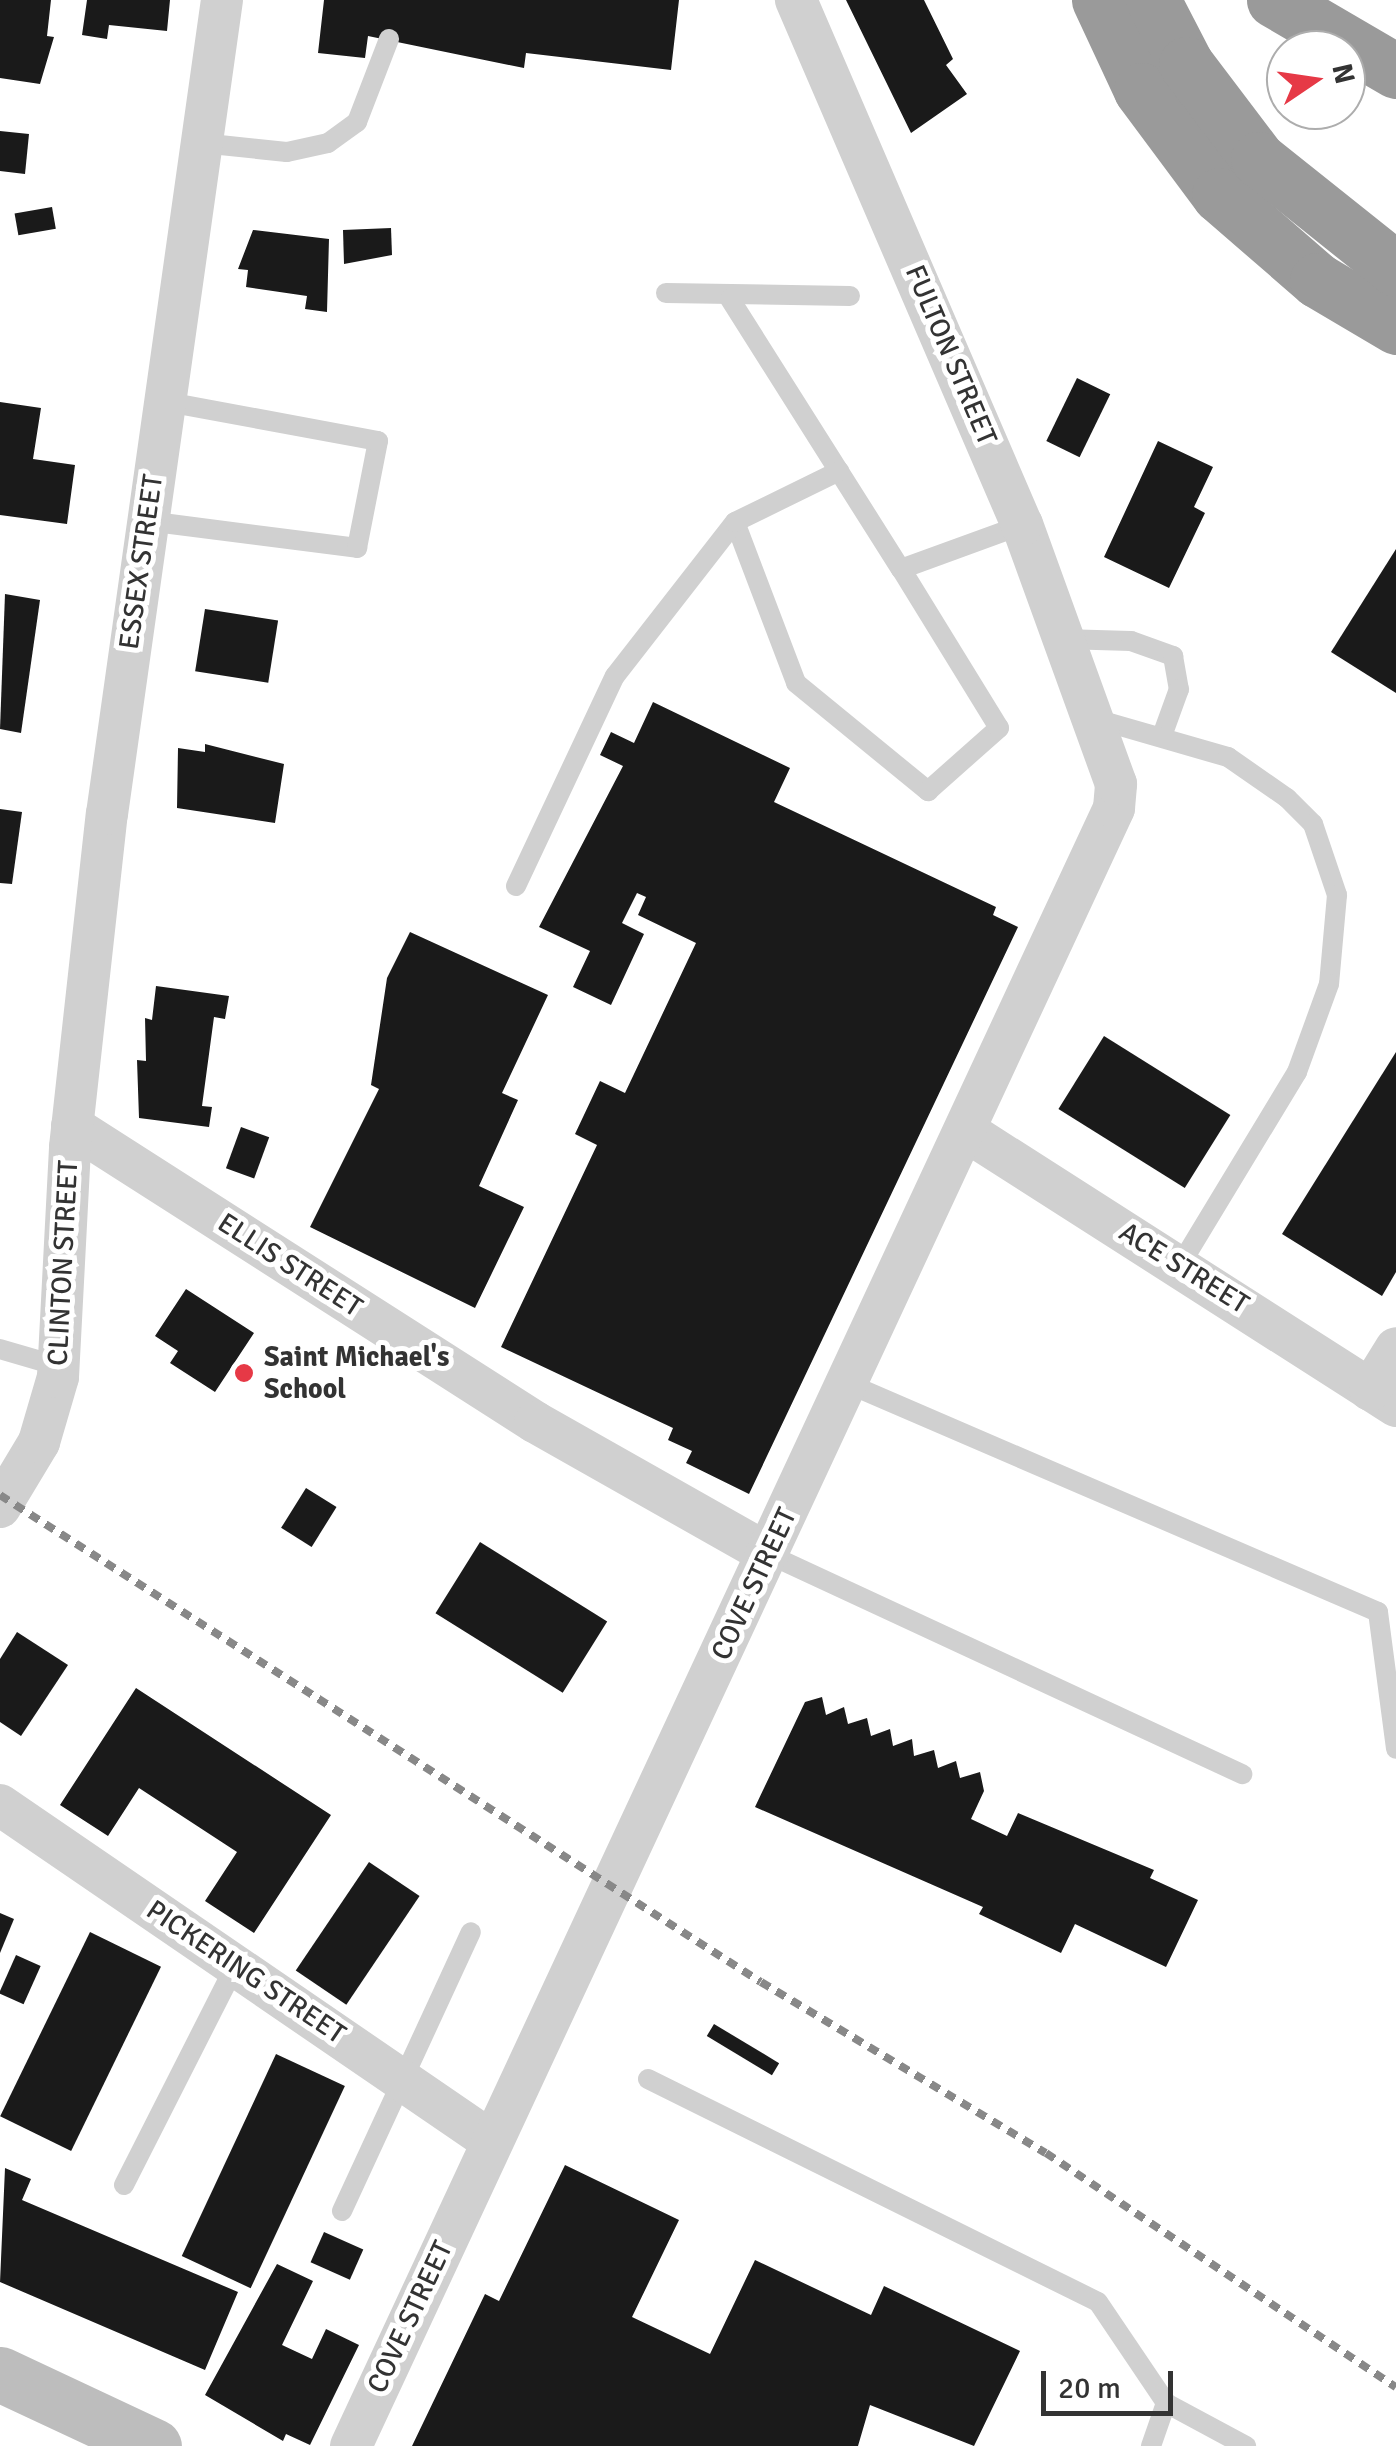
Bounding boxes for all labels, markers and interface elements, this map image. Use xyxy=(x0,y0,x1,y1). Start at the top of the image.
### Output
north arrow xyxy=(1266,30,1366,130)
text: N xyxy=(1325,60,1362,87)
street label: FULTON STREET xyxy=(898,260,1004,450)
street label: ESSEX STREET xyxy=(112,472,170,652)
street label: CLINTON STREET xyxy=(41,1159,85,1367)
street label: ELLIS STREET xyxy=(212,1206,368,1324)
street label: ACE STREET xyxy=(1113,1215,1255,1321)
place label: Saint Michael's School xyxy=(264,1340,449,1406)
marker: Saint Michael's School xyxy=(233,1362,255,1384)
street label: COVE STREET xyxy=(704,1503,804,1665)
street label: PICKERING STREET xyxy=(140,1893,352,2051)
street label: COVE STREET xyxy=(360,2236,460,2398)
scale bar xyxy=(1046,2351,1178,2413)
text: 20 m xyxy=(1058,2370,1121,2407)

